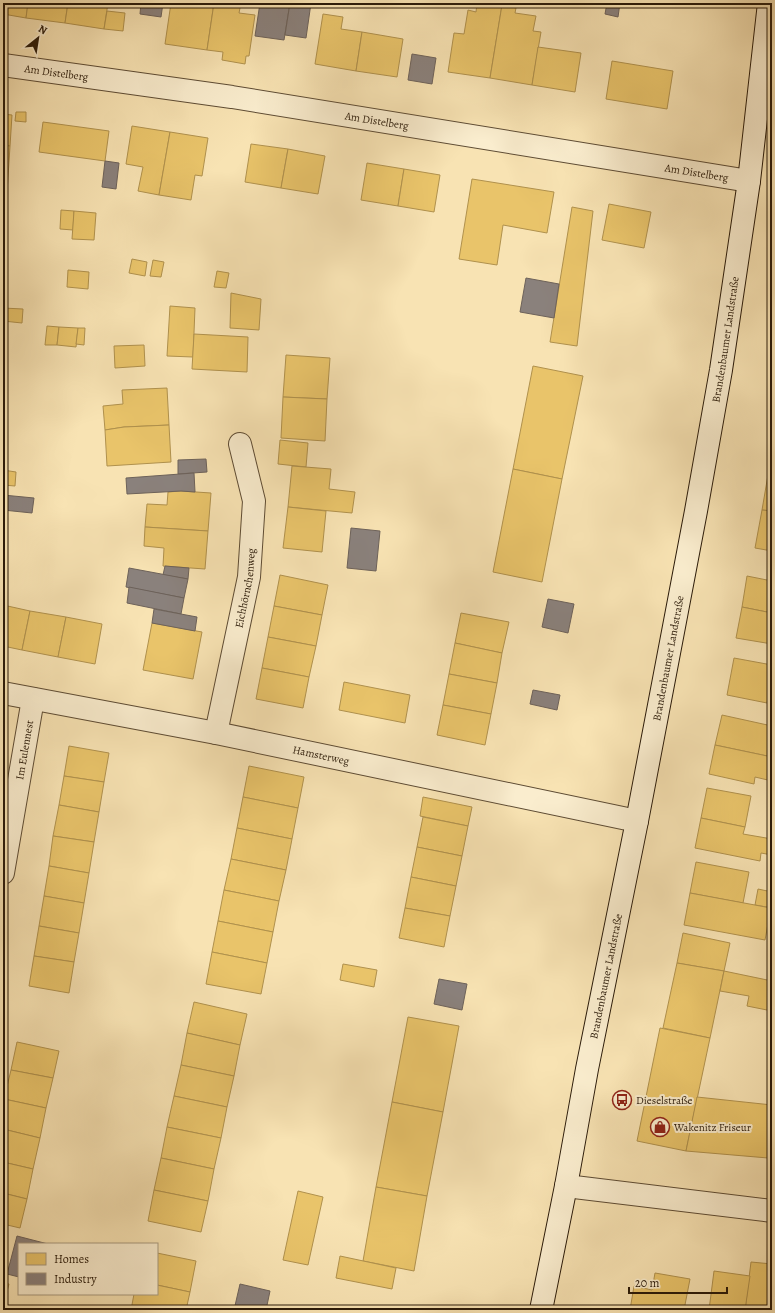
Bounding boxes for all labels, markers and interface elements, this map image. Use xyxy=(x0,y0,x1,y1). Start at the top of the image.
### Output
north arrow xyxy=(18,18,58,58)
text: N xyxy=(36,21,50,38)
street label: Am Distelberg xyxy=(23,61,90,85)
street label: Am Distelberg xyxy=(343,108,410,134)
street label: Am Distelberg xyxy=(663,160,730,186)
street label: Brandenbaumer Landstraße xyxy=(708,275,743,404)
street label: Eichhörnchenweg xyxy=(231,547,259,629)
street label: Brandenbaumer Landstraße xyxy=(649,594,688,722)
street label: Im Eulennest xyxy=(12,719,37,781)
street label: Hamsterweg xyxy=(291,742,351,769)
street label: Brandenbaumer Landstraße xyxy=(586,912,626,1040)
bus stop icon: Dieselstraße xyxy=(611,1089,633,1111)
place label: Dieselstraße xyxy=(636,1093,693,1108)
shop icon: Wakenitz Friseur xyxy=(649,1116,671,1138)
place label: Wakenitz Friseur xyxy=(673,1120,751,1135)
legend xyxy=(18,1243,158,1295)
text: Homes xyxy=(54,1251,89,1267)
scale bar xyxy=(629,1269,727,1295)
text: Industry xyxy=(54,1271,97,1287)
text: 20 m xyxy=(635,1275,659,1291)

